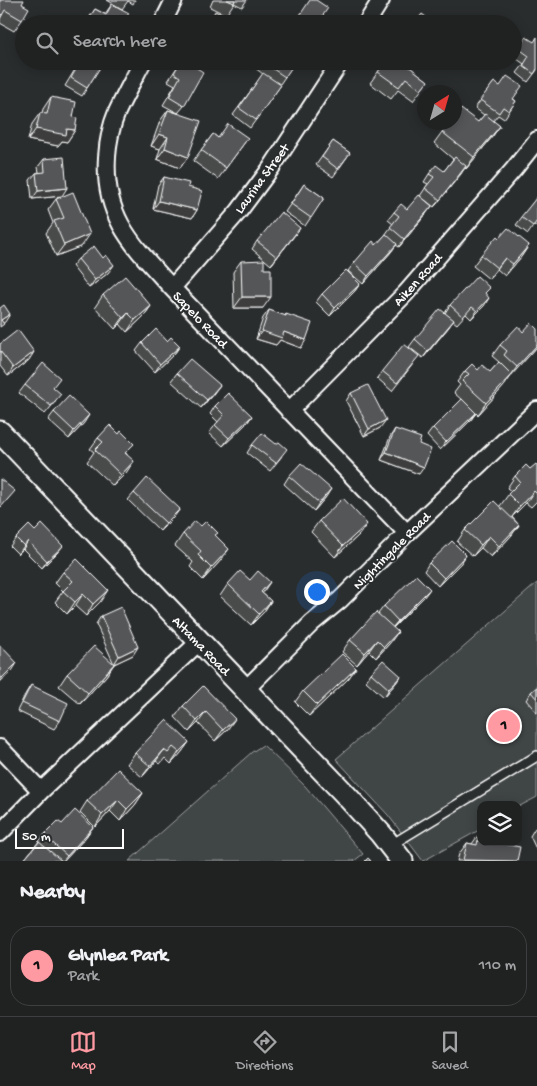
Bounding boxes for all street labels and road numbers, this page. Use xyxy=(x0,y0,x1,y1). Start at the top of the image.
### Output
street label: Laurina Street xyxy=(232,140,295,218)
street label: Aiken Road xyxy=(391,249,448,311)
street label: Sapelo Road xyxy=(168,289,232,354)
street label: Nightingale Road xyxy=(350,508,436,594)
street label: Altama Road xyxy=(168,613,234,681)

